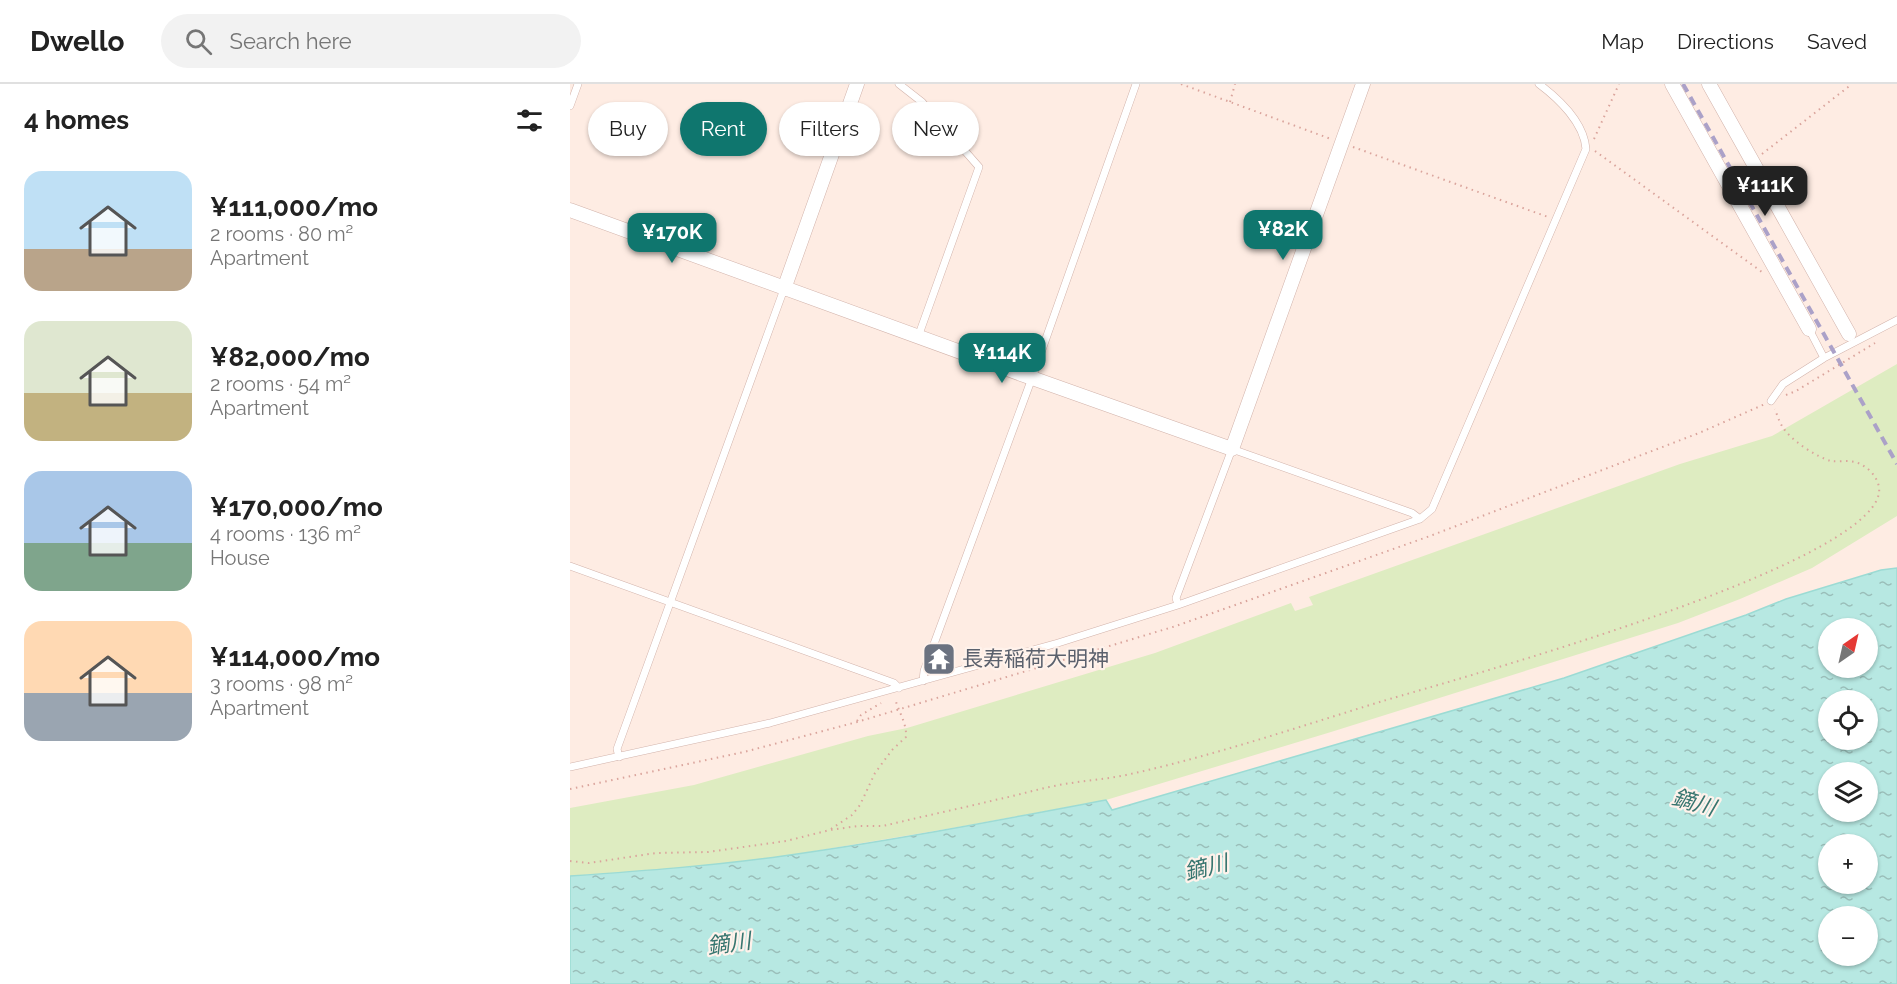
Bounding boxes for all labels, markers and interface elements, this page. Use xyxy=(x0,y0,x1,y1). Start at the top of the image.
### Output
search box xyxy=(161,14,581,68)
text: Dwello xyxy=(30,25,125,58)
icon: search xyxy=(182,25,215,58)
text: Search here xyxy=(230,28,352,54)
text: Map xyxy=(1601,29,1644,54)
text: Directions xyxy=(1677,29,1774,54)
text: Saved xyxy=(1807,29,1867,54)
chip: Buy xyxy=(588,102,668,156)
chip: Rent xyxy=(680,102,767,156)
chip: Filters xyxy=(779,102,880,156)
chip: New xyxy=(892,102,979,156)
icon: filters xyxy=(513,104,546,137)
text: 4 homes xyxy=(24,105,129,135)
pin: ¥111K xyxy=(1723,166,1807,217)
text: ¥111K xyxy=(1736,173,1794,197)
text: ¥111,000/mo xyxy=(210,192,378,222)
icon: home xyxy=(72,195,144,267)
pin: ¥82K xyxy=(1247,210,1319,261)
pin: ¥170K xyxy=(630,213,714,264)
text: ¥82K xyxy=(1258,217,1308,241)
text: ¥170K xyxy=(642,220,703,244)
text: 2 rooms · 80 m² xyxy=(210,222,353,246)
text: Apartment xyxy=(210,246,309,270)
pin: ¥114K xyxy=(960,333,1044,384)
text: ¥114K xyxy=(973,340,1031,364)
text: ¥82,000/mo xyxy=(210,342,370,372)
icon: home xyxy=(72,345,144,417)
text: 2 rooms · 54 m² xyxy=(210,372,351,396)
text: Apartment xyxy=(210,396,309,420)
text: ¥170,000/mo xyxy=(210,492,383,522)
icon: home xyxy=(72,495,144,567)
text: 4 rooms · 136 m² xyxy=(210,522,361,546)
text: House xyxy=(210,546,270,570)
north arrow xyxy=(1818,618,1878,678)
map controls xyxy=(1818,618,1878,966)
temple icon: 長寿稲荷大明神 xyxy=(921,641,957,677)
text: ¥114,000/mo xyxy=(210,642,380,672)
icon: home xyxy=(72,645,144,717)
place label: 長寿稲荷大明神 xyxy=(962,646,1109,671)
text: 3 rooms · 98 m² xyxy=(210,672,353,696)
button: locate xyxy=(1818,690,1878,750)
text: Apartment xyxy=(210,696,309,720)
button: layers xyxy=(1818,762,1878,822)
water label: 鏑川 xyxy=(1669,783,1721,821)
button: + xyxy=(1818,834,1878,894)
water label: 鏑川 xyxy=(1182,849,1232,885)
button: − xyxy=(1818,906,1878,966)
water label: 鏑川 xyxy=(705,927,755,959)

